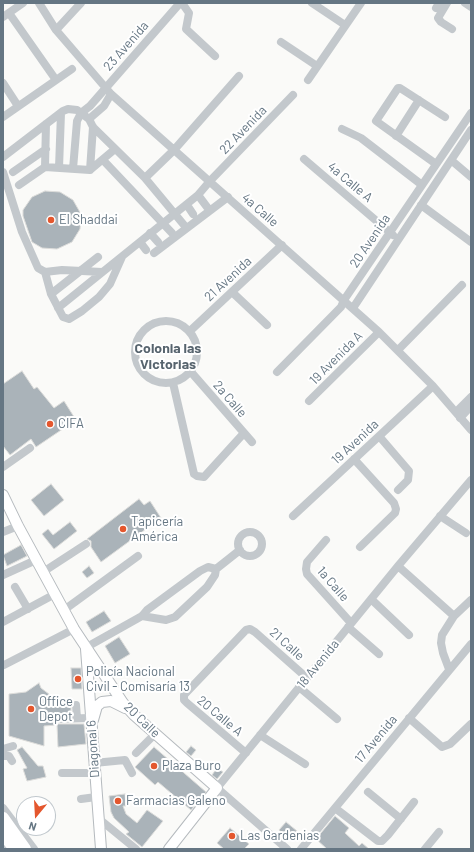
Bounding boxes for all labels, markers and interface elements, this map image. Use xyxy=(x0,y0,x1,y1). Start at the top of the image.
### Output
street label: 23 Avenida xyxy=(100,18,152,74)
street label: 22 Avenida xyxy=(216,103,270,157)
street label: 4a Calle A xyxy=(324,159,376,205)
street label: 4a Calle xyxy=(238,190,282,230)
street label: 20 Avenida xyxy=(346,211,394,271)
place label: El Shaddai xyxy=(59,212,118,228)
marker: El Shaddai xyxy=(46,215,56,225)
street label: 21 Avenida xyxy=(201,253,255,305)
street label: 19 Avenida A xyxy=(306,328,366,388)
district label: Colonia las Victorias xyxy=(135,340,201,372)
street label: 2a Calle xyxy=(210,377,250,421)
place label: CIFA xyxy=(58,416,84,432)
street label: 19 Avenida xyxy=(328,416,382,468)
marker: CIFA xyxy=(45,419,55,429)
place label: Tapicería América xyxy=(131,514,183,545)
marker: Tapicería América xyxy=(118,524,128,534)
street label: 1a Calle xyxy=(314,563,352,605)
street label: 21 Calle xyxy=(266,624,308,664)
street label: 18 Avenida xyxy=(294,636,342,692)
place label: Policía Nacional Civil - Comisaría 13 xyxy=(86,664,190,695)
marker: Policía Nacional Civil - Comisaría 13 xyxy=(73,674,83,684)
street label: 20 Calle A xyxy=(194,692,246,740)
place label: Office Depot xyxy=(39,694,73,725)
street label: 20 Calle xyxy=(121,699,163,741)
marker: Office Depot xyxy=(26,704,36,714)
street label: 17 Avenida xyxy=(351,712,401,766)
street label: Diagonal 6 xyxy=(83,720,103,778)
place label: Plaza Buro xyxy=(162,758,221,774)
marker: Plaza Buro xyxy=(149,761,159,771)
place label: Farmacias Galeno xyxy=(126,793,226,809)
north arrow xyxy=(16,796,56,836)
marker: Farmacias Galeno xyxy=(113,796,123,806)
text: N xyxy=(27,820,38,834)
place label: Las Gardenias xyxy=(240,828,319,844)
marker: Las Gardenias xyxy=(227,831,237,841)

